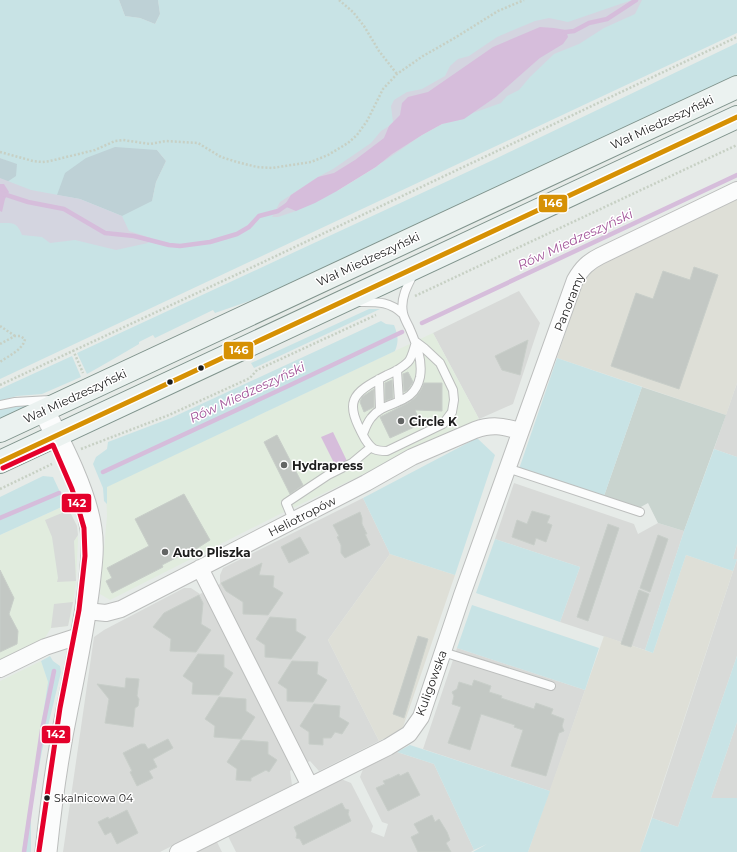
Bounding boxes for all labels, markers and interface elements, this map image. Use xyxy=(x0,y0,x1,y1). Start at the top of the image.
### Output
street label: Wał Miedzeszyński xyxy=(608,91,716,153)
line badge: 146 xyxy=(538,194,568,213)
text: 146 xyxy=(544,196,562,210)
water label: Rów Miedzeszyński xyxy=(515,205,636,273)
street label: Wał Miedzeszyński xyxy=(314,228,422,290)
street label: Panoramy xyxy=(551,270,588,333)
line badge: 146 xyxy=(223,341,254,360)
text: 146 xyxy=(230,343,248,357)
water label: Rów Miedzeszyński xyxy=(187,358,308,426)
unlabelled marker xyxy=(196,363,206,373)
street label: Wał Miedzeszyński xyxy=(21,365,129,427)
unlabelled marker xyxy=(165,377,175,387)
place label: Circle K xyxy=(409,414,458,429)
marker: Circle K xyxy=(396,416,406,426)
place label: Hydrapress xyxy=(292,458,363,473)
marker: Hydrapress xyxy=(279,460,289,470)
street label: Heliotropów xyxy=(266,492,339,539)
line badge: 142 xyxy=(61,493,92,513)
text: 142 xyxy=(68,496,87,510)
place label: Auto Pliszka xyxy=(172,545,251,560)
marker: Auto Pliszka xyxy=(160,547,170,557)
street label: Kuligowska xyxy=(412,648,450,718)
line badge: 142 xyxy=(41,725,71,744)
text: 142 xyxy=(47,727,66,741)
place label: Skalnicowa 04 xyxy=(54,791,134,805)
marker: Skalnicowa 04 xyxy=(42,793,52,803)

